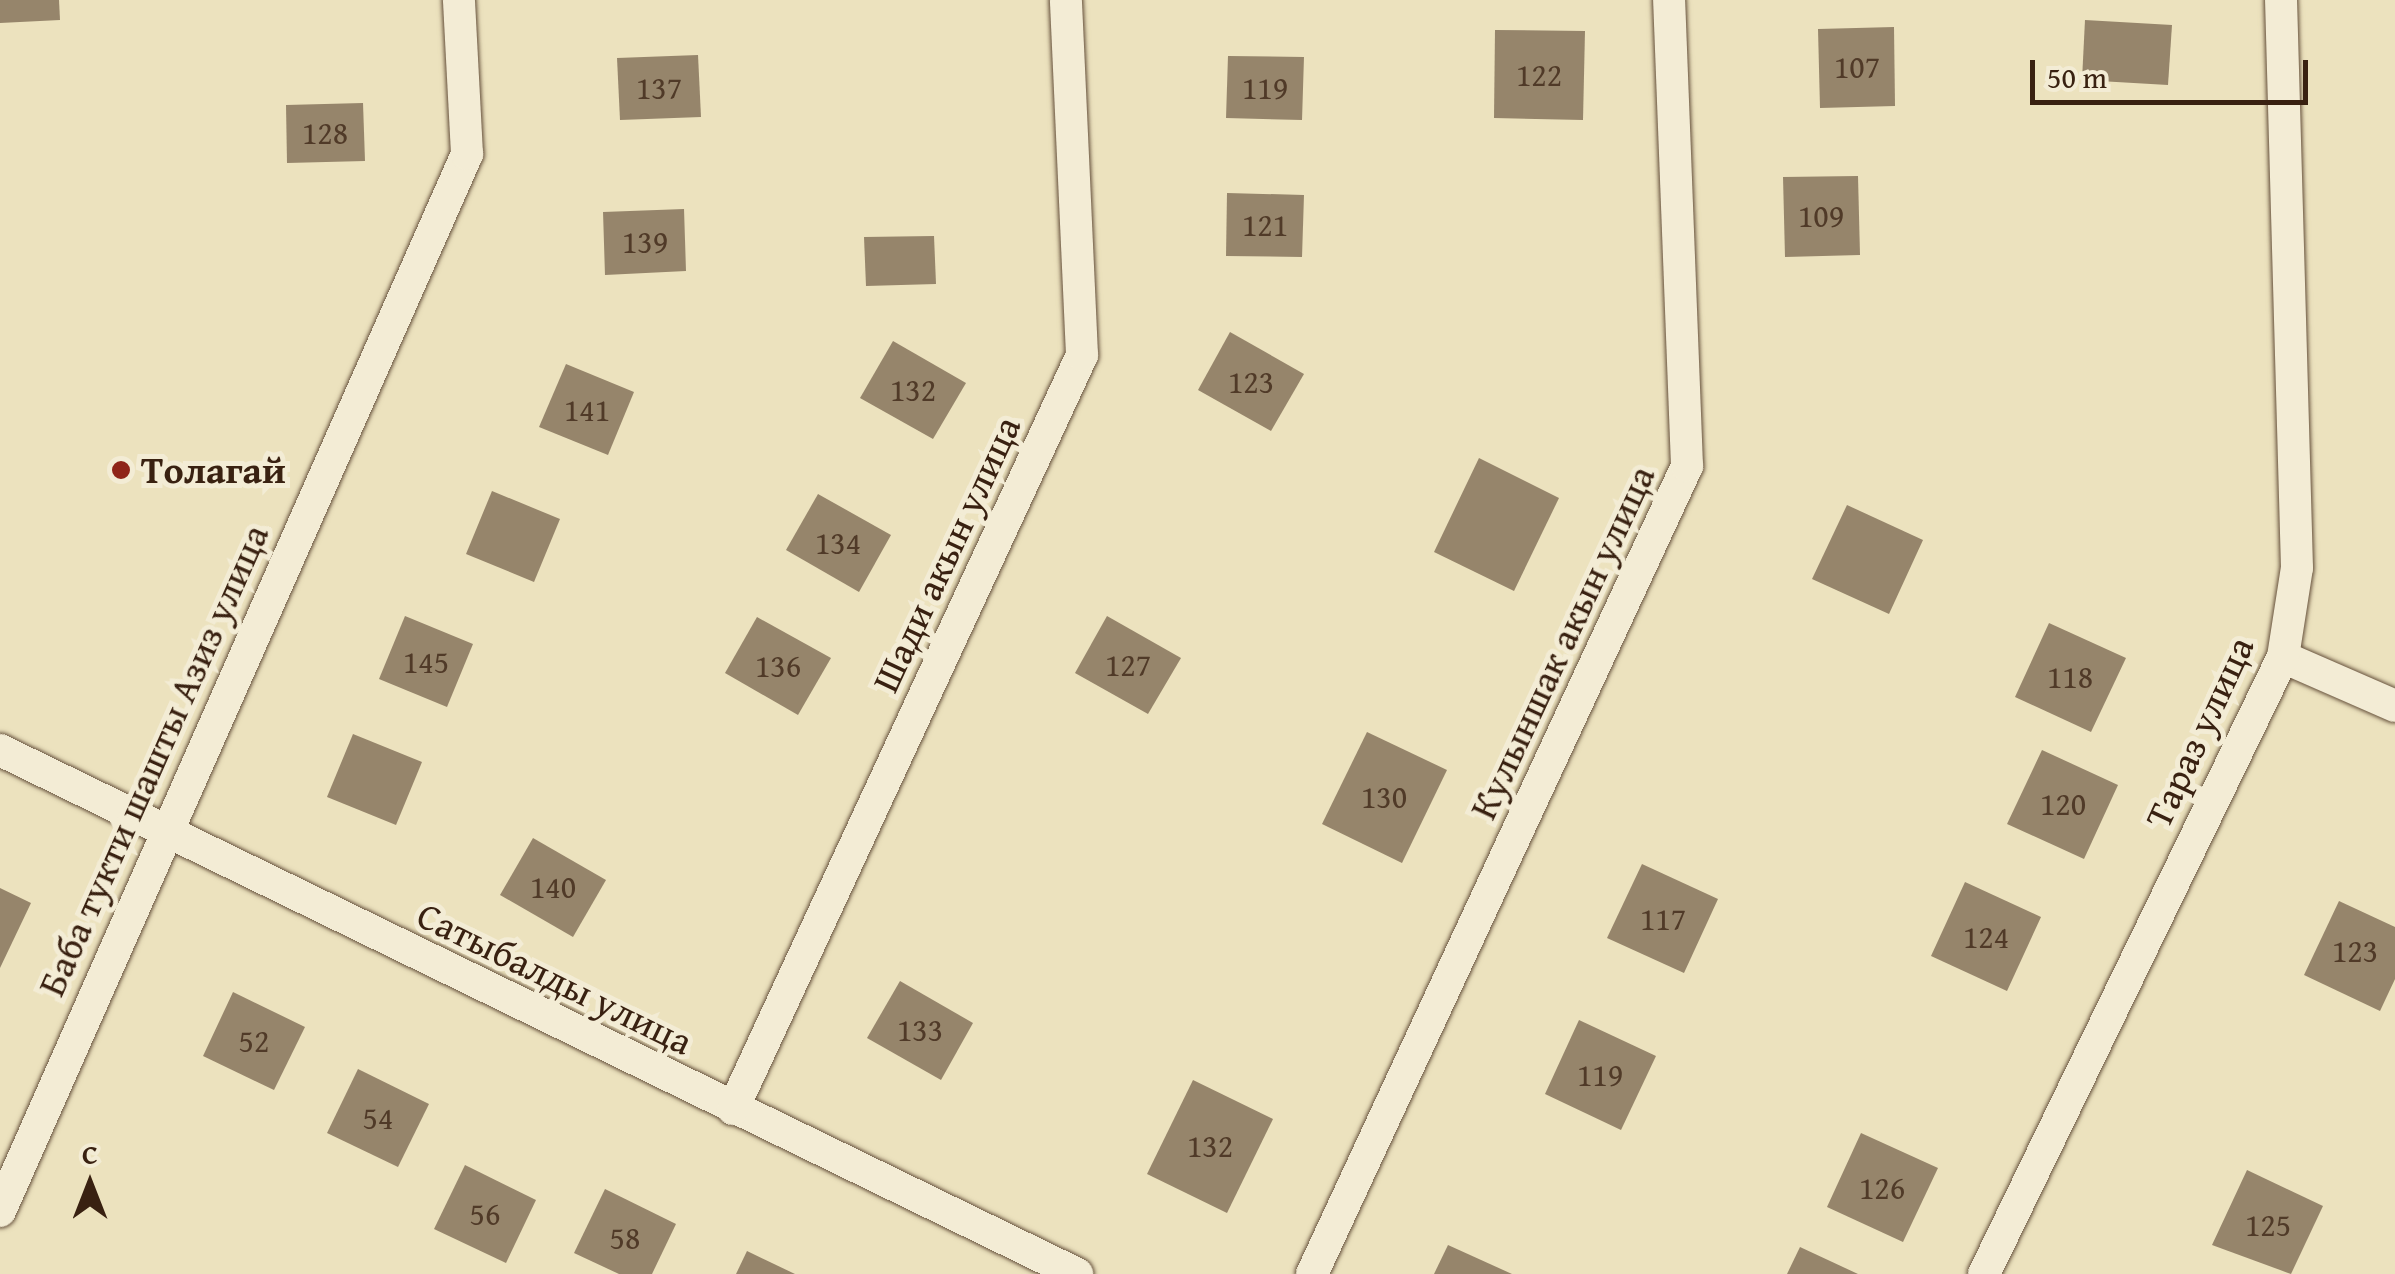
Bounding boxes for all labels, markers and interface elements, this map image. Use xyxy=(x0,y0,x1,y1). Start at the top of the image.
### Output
scale bar xyxy=(2035,40,2312,102)
house number: 107 xyxy=(1834,48,1880,86)
text: 50 m xyxy=(2047,55,2107,99)
house number: 122 xyxy=(1516,56,1562,94)
house number: 137 xyxy=(636,69,682,107)
house number: 119 xyxy=(1242,69,1288,107)
house number: 128 xyxy=(302,114,348,152)
house number: 109 xyxy=(1798,197,1844,235)
house number: 121 xyxy=(1242,206,1288,244)
house number: 139 xyxy=(622,223,668,261)
house number: 123 xyxy=(1228,363,1274,401)
house number: 132 xyxy=(890,371,936,409)
house number: 141 xyxy=(564,391,610,429)
street label: Шади акын улица xyxy=(862,409,1030,699)
place label: Толагай xyxy=(141,447,286,493)
street label: Кулыншак акын улица xyxy=(1460,458,1664,826)
marker: Толагай xyxy=(110,459,132,481)
street label: Баба тукти шашты Азиз улица xyxy=(28,517,278,1003)
house number: 134 xyxy=(815,524,861,562)
street label: Тараз улица xyxy=(2135,629,2263,835)
house number: 145 xyxy=(403,643,449,681)
house number: 127 xyxy=(1105,646,1151,684)
house number: 136 xyxy=(755,647,801,685)
house number: 118 xyxy=(2047,658,2093,696)
house number: 130 xyxy=(1361,778,1407,816)
house number: 120 xyxy=(2040,785,2086,823)
house number: 140 xyxy=(530,868,576,906)
street label: Сатыбалды улица xyxy=(410,892,700,1064)
house number: 117 xyxy=(1640,900,1686,938)
house number: 124 xyxy=(1963,918,2009,956)
house number: 123 xyxy=(2332,932,2378,970)
house number: 133 xyxy=(897,1011,943,1049)
house number: 52 xyxy=(239,1022,269,1060)
house number: 119 xyxy=(1577,1056,1623,1094)
house number: 54 xyxy=(363,1099,393,1137)
house number: 132 xyxy=(1187,1127,1233,1165)
text: С xyxy=(82,1133,98,1174)
north arrow xyxy=(40,1134,140,1234)
house number: 126 xyxy=(1859,1169,1905,1207)
house number: 56 xyxy=(470,1195,500,1233)
house number: 125 xyxy=(2245,1206,2291,1244)
house number: 58 xyxy=(610,1219,640,1257)

